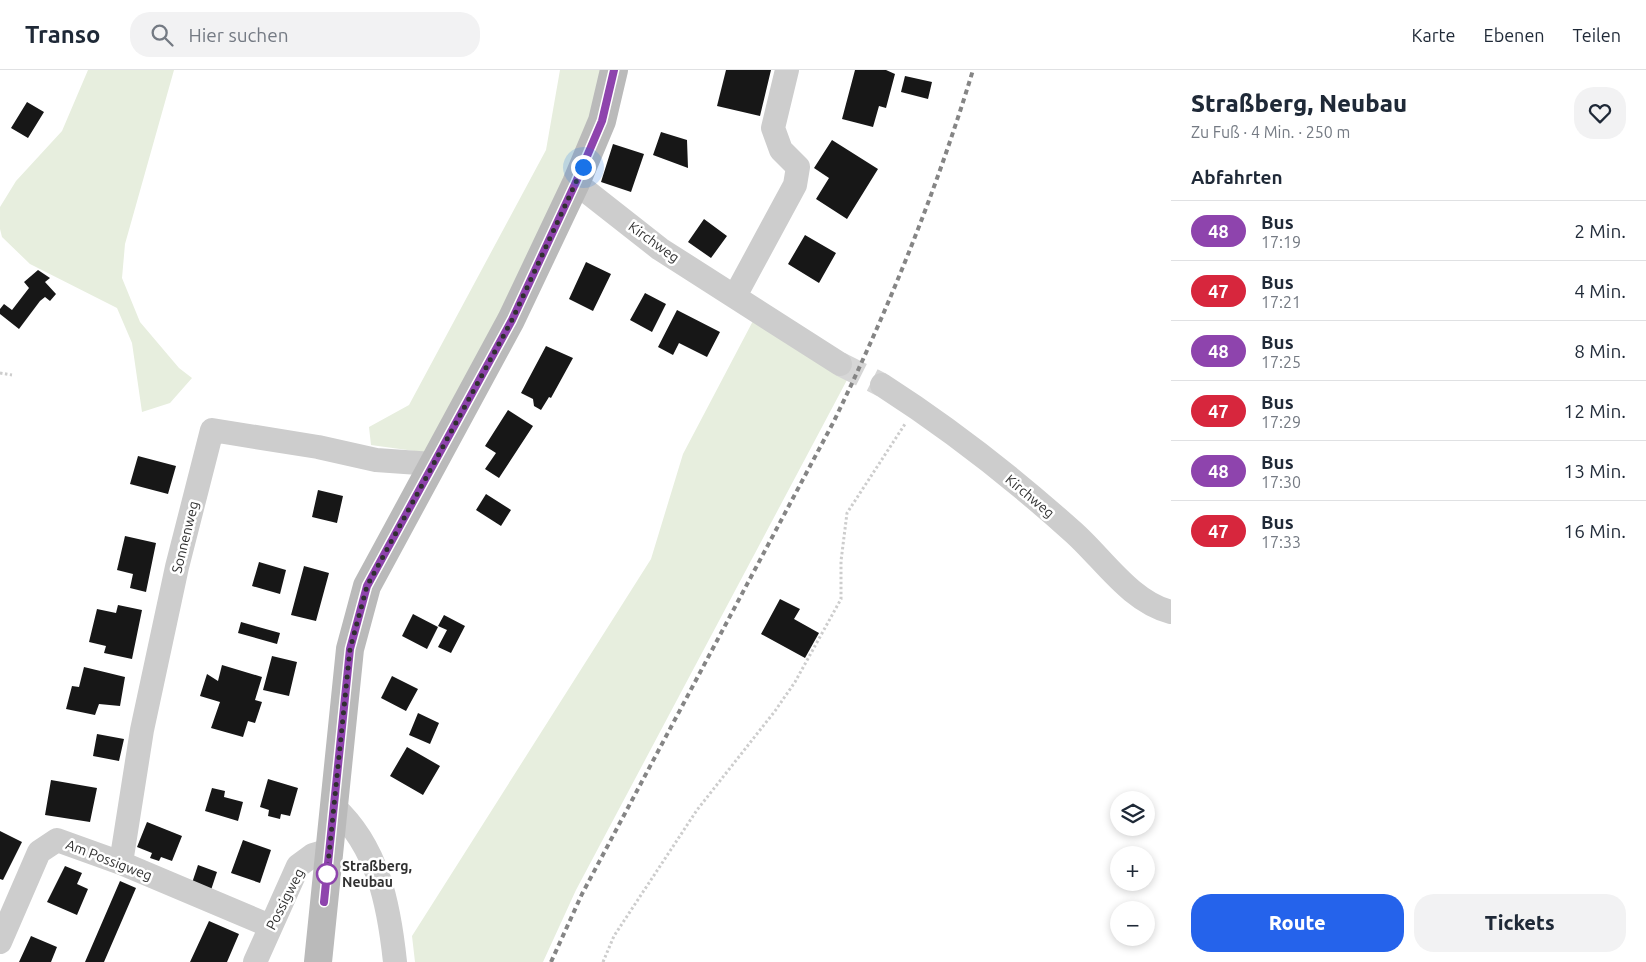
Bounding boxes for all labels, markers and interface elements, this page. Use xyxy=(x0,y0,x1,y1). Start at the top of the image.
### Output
search box xyxy=(130,12,480,57)
text: Transo xyxy=(25,21,100,48)
icon: search xyxy=(148,21,176,49)
text: Hier suchen xyxy=(188,24,289,46)
text: Karte xyxy=(1412,25,1456,45)
text: Ebenen xyxy=(1484,25,1545,45)
text: Teilen xyxy=(1573,25,1621,45)
button: heart xyxy=(1574,87,1626,139)
text: Straßberg, Neubau xyxy=(1191,90,1407,117)
text: Zu Fuß · 4 Min. · 250 m xyxy=(1191,123,1350,141)
your location xyxy=(571,155,596,180)
text: Abfahrten xyxy=(1191,166,1283,188)
text: Bus xyxy=(1261,211,1294,233)
street label: Kirchweg xyxy=(626,218,682,266)
text: 2 Min. xyxy=(1574,220,1626,242)
text: 48 xyxy=(1208,221,1229,241)
text: 17:19 xyxy=(1261,233,1301,251)
text: Bus xyxy=(1261,271,1294,293)
text: 4 Min. xyxy=(1574,280,1626,302)
text: 47 xyxy=(1208,281,1229,301)
text: 17:21 xyxy=(1261,293,1301,311)
text: Bus xyxy=(1261,331,1294,353)
text: 8 Min. xyxy=(1574,340,1626,362)
text: 48 xyxy=(1208,341,1229,361)
text: 17:25 xyxy=(1261,353,1301,371)
text: Bus xyxy=(1261,391,1294,413)
text: 12 Min. xyxy=(1564,400,1626,422)
text: 47 xyxy=(1208,401,1229,421)
text: 17:29 xyxy=(1261,413,1301,431)
text: Bus xyxy=(1261,451,1294,473)
text: 13 Min. xyxy=(1564,460,1626,482)
text: 48 xyxy=(1208,461,1229,481)
street label: Kirchweg xyxy=(1002,471,1058,521)
text: 17:30 xyxy=(1261,473,1301,491)
street label: Sonnenweg xyxy=(168,499,202,575)
text: Bus xyxy=(1261,511,1294,533)
text: 16 Min. xyxy=(1564,520,1626,542)
text: 47 xyxy=(1208,521,1229,541)
text: 17:33 xyxy=(1261,533,1301,551)
map controls xyxy=(1110,791,1155,946)
button: layers xyxy=(1110,791,1155,836)
street label: Am Possigweg xyxy=(64,836,154,884)
button: + xyxy=(1110,846,1155,891)
place label: Straßberg, Neubau xyxy=(342,858,412,890)
marker: Straßberg, Neubau xyxy=(316,863,338,885)
street label: Possigweg xyxy=(263,866,307,932)
button: Route xyxy=(1191,894,1404,952)
button: Tickets xyxy=(1414,894,1626,952)
button: − xyxy=(1110,901,1155,946)

